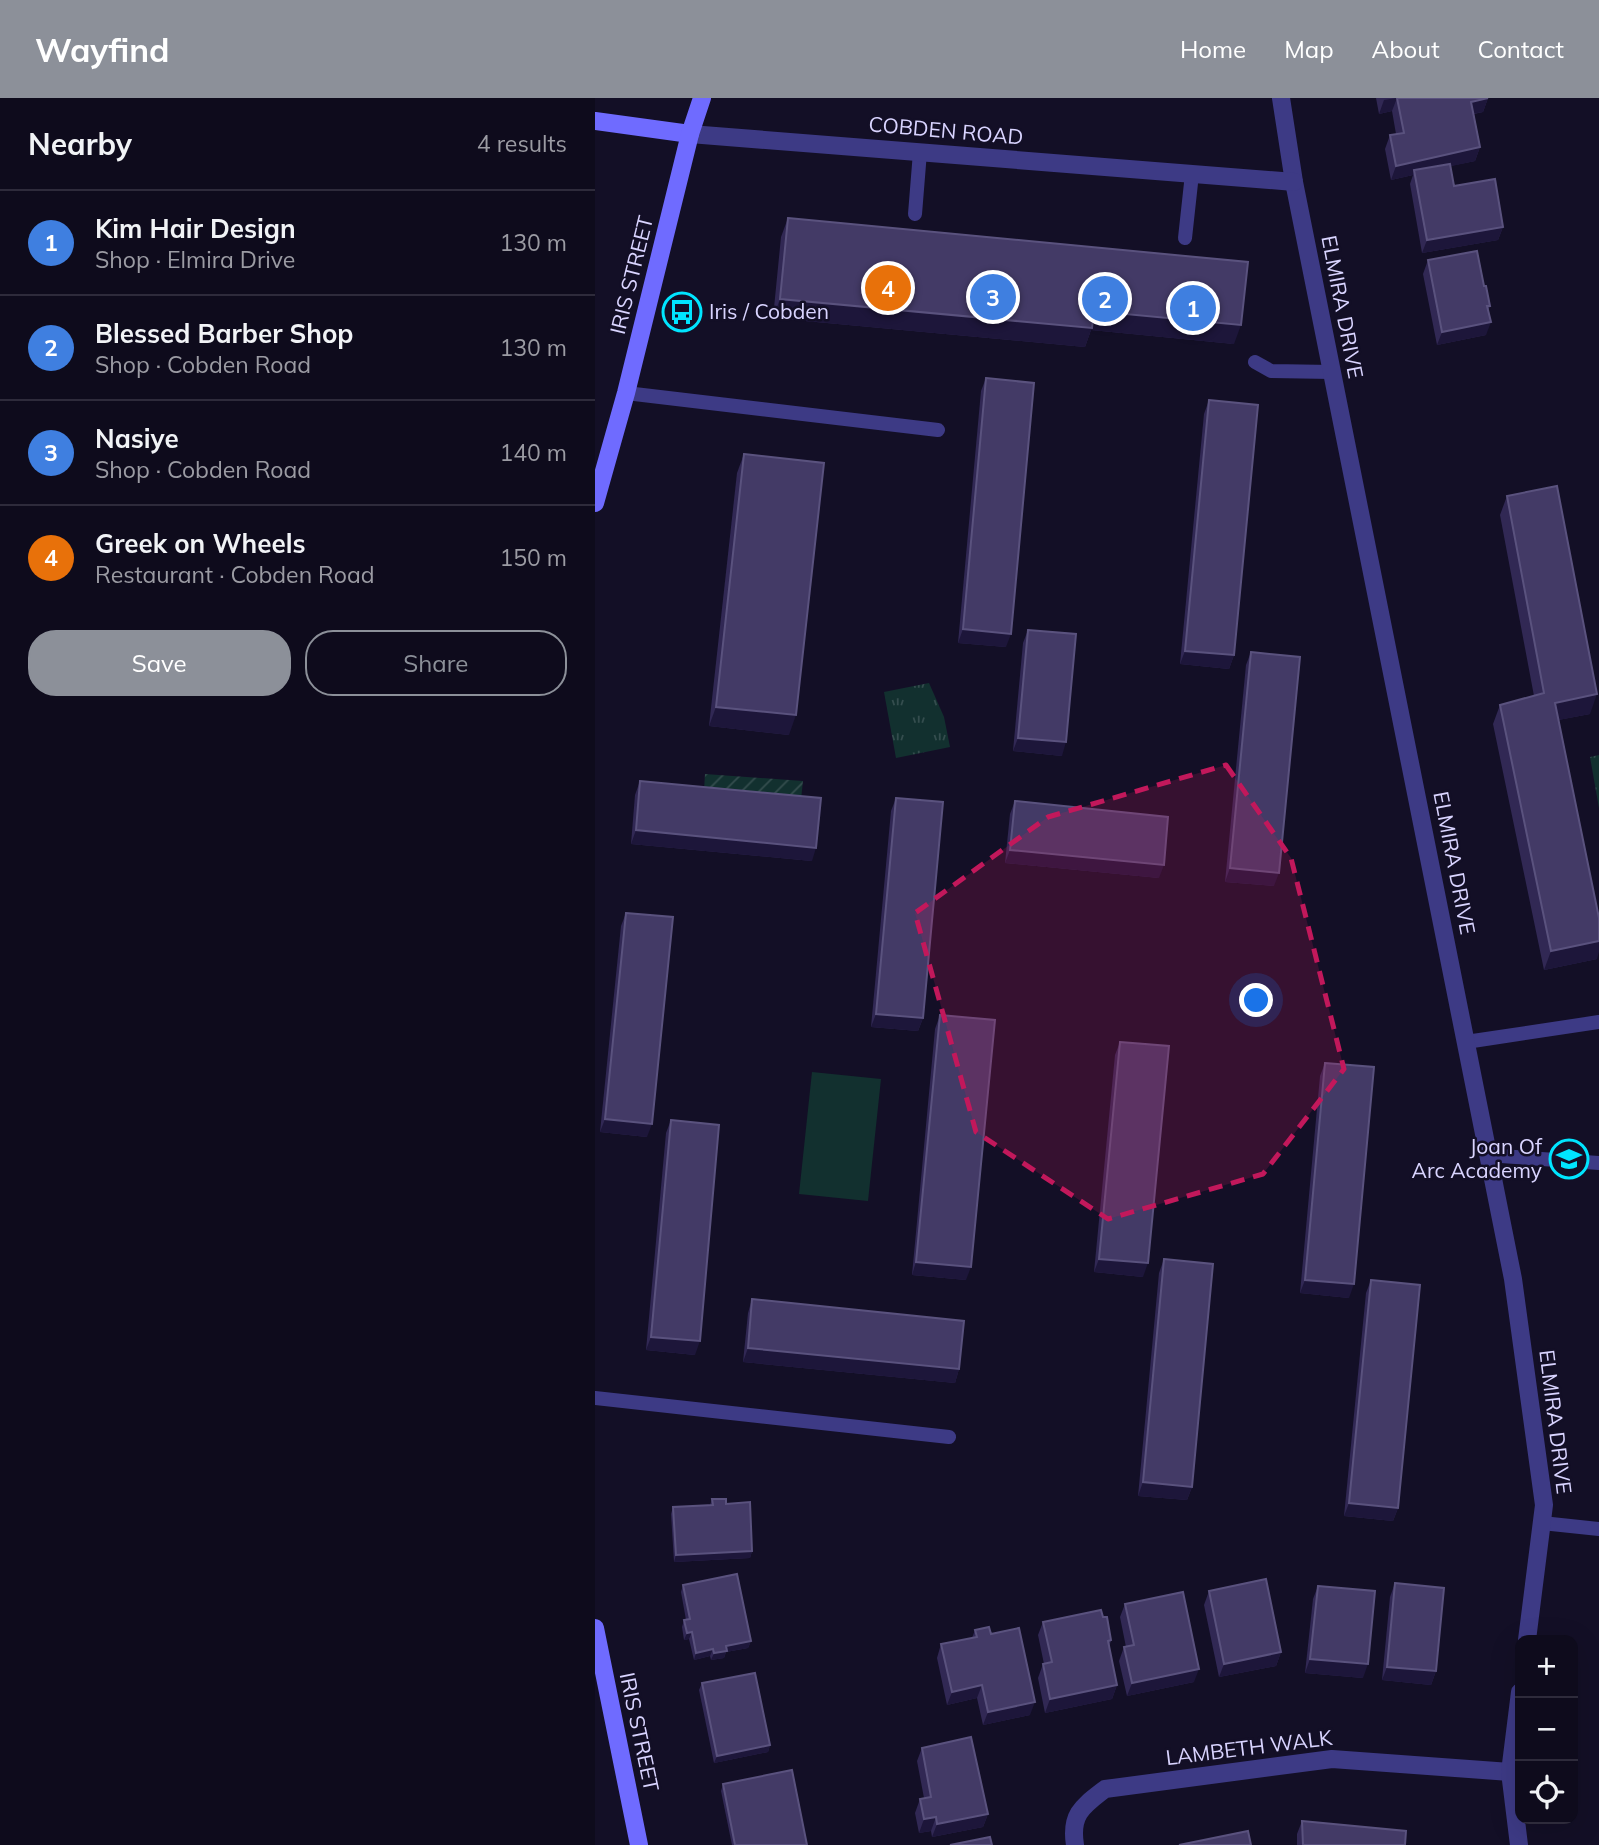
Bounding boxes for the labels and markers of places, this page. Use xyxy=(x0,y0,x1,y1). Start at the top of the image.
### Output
pin: 4 xyxy=(865,262,911,314)
pin: 3 xyxy=(970,271,1016,323)
pin: 2 xyxy=(1082,273,1128,325)
pin: 1 xyxy=(1170,282,1216,334)
bus stop icon: Iris / Cobden xyxy=(661,291,703,333)
place label: Iris / Cobden xyxy=(709,298,829,324)
place label: Joan Of Arc Academy xyxy=(1411,1133,1543,1183)
school or university icon: Joan Of Arc Academy xyxy=(1548,1138,1590,1180)

